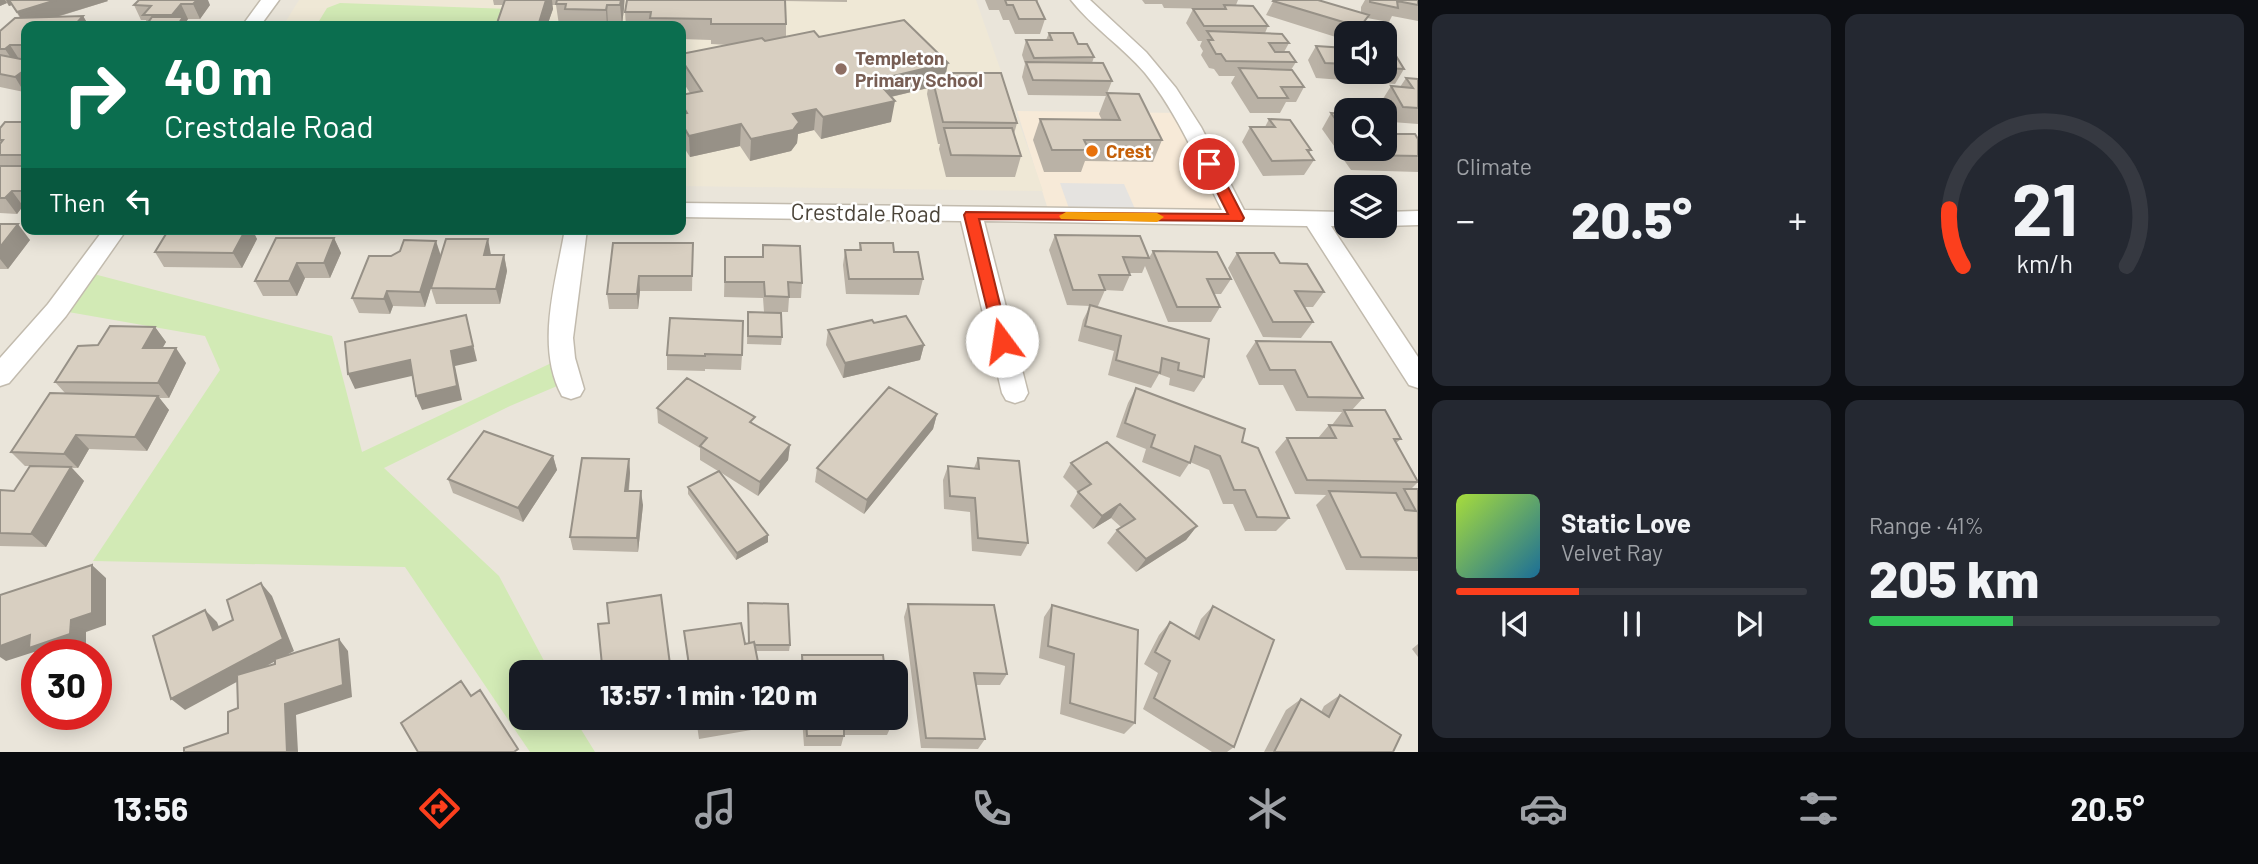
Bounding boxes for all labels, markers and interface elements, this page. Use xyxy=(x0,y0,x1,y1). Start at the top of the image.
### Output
map controls xyxy=(1334,21,1397,238)
button: sound xyxy=(1334,21,1397,84)
text: 40 m xyxy=(164,46,272,105)
place label: Templeton Primary School xyxy=(855,46,983,91)
icon: right xyxy=(49,49,140,140)
marker: Templeton Primary School xyxy=(833,61,849,77)
button: search xyxy=(1334,98,1397,161)
text: Crestdale Road xyxy=(164,106,374,144)
pin xyxy=(1179,134,1239,194)
place label: Crest xyxy=(1106,139,1152,162)
marker: Crest xyxy=(1084,143,1100,159)
icon: arrive xyxy=(1190,145,1228,183)
text: Climate xyxy=(1456,152,1532,180)
text: 21 xyxy=(2011,163,2078,251)
button: layers xyxy=(1334,175,1397,238)
icon: left xyxy=(120,182,158,220)
text: Then xyxy=(49,186,106,217)
text: 20.5° xyxy=(1571,187,1692,249)
text: − xyxy=(1456,196,1475,242)
text: + xyxy=(1788,196,1807,242)
street label: Crestdale Road xyxy=(790,197,942,227)
text: km/h xyxy=(2016,248,2073,278)
position arrow xyxy=(965,304,1039,378)
text: Static Love xyxy=(1561,507,1691,538)
text: Range · 41% xyxy=(1869,511,1984,539)
text: Velvet Ray xyxy=(1561,538,1663,566)
text: 205 km xyxy=(1869,546,2039,608)
icon: previous xyxy=(1496,605,1534,643)
icon: pause xyxy=(1613,605,1651,643)
icon: next xyxy=(1730,605,1768,643)
speed limit sign: 30 xyxy=(21,639,112,730)
text: 13:57 · 1 min · 120 m xyxy=(600,679,817,710)
icon: directions xyxy=(415,784,464,833)
icon: music xyxy=(691,784,740,833)
icon: phone xyxy=(967,784,1016,833)
icon: climate xyxy=(1243,784,1292,833)
icon: car xyxy=(1519,784,1568,833)
icon: filters xyxy=(1794,784,1843,833)
text: 13:56 xyxy=(113,789,188,827)
text: 20.5° xyxy=(2070,789,2144,827)

